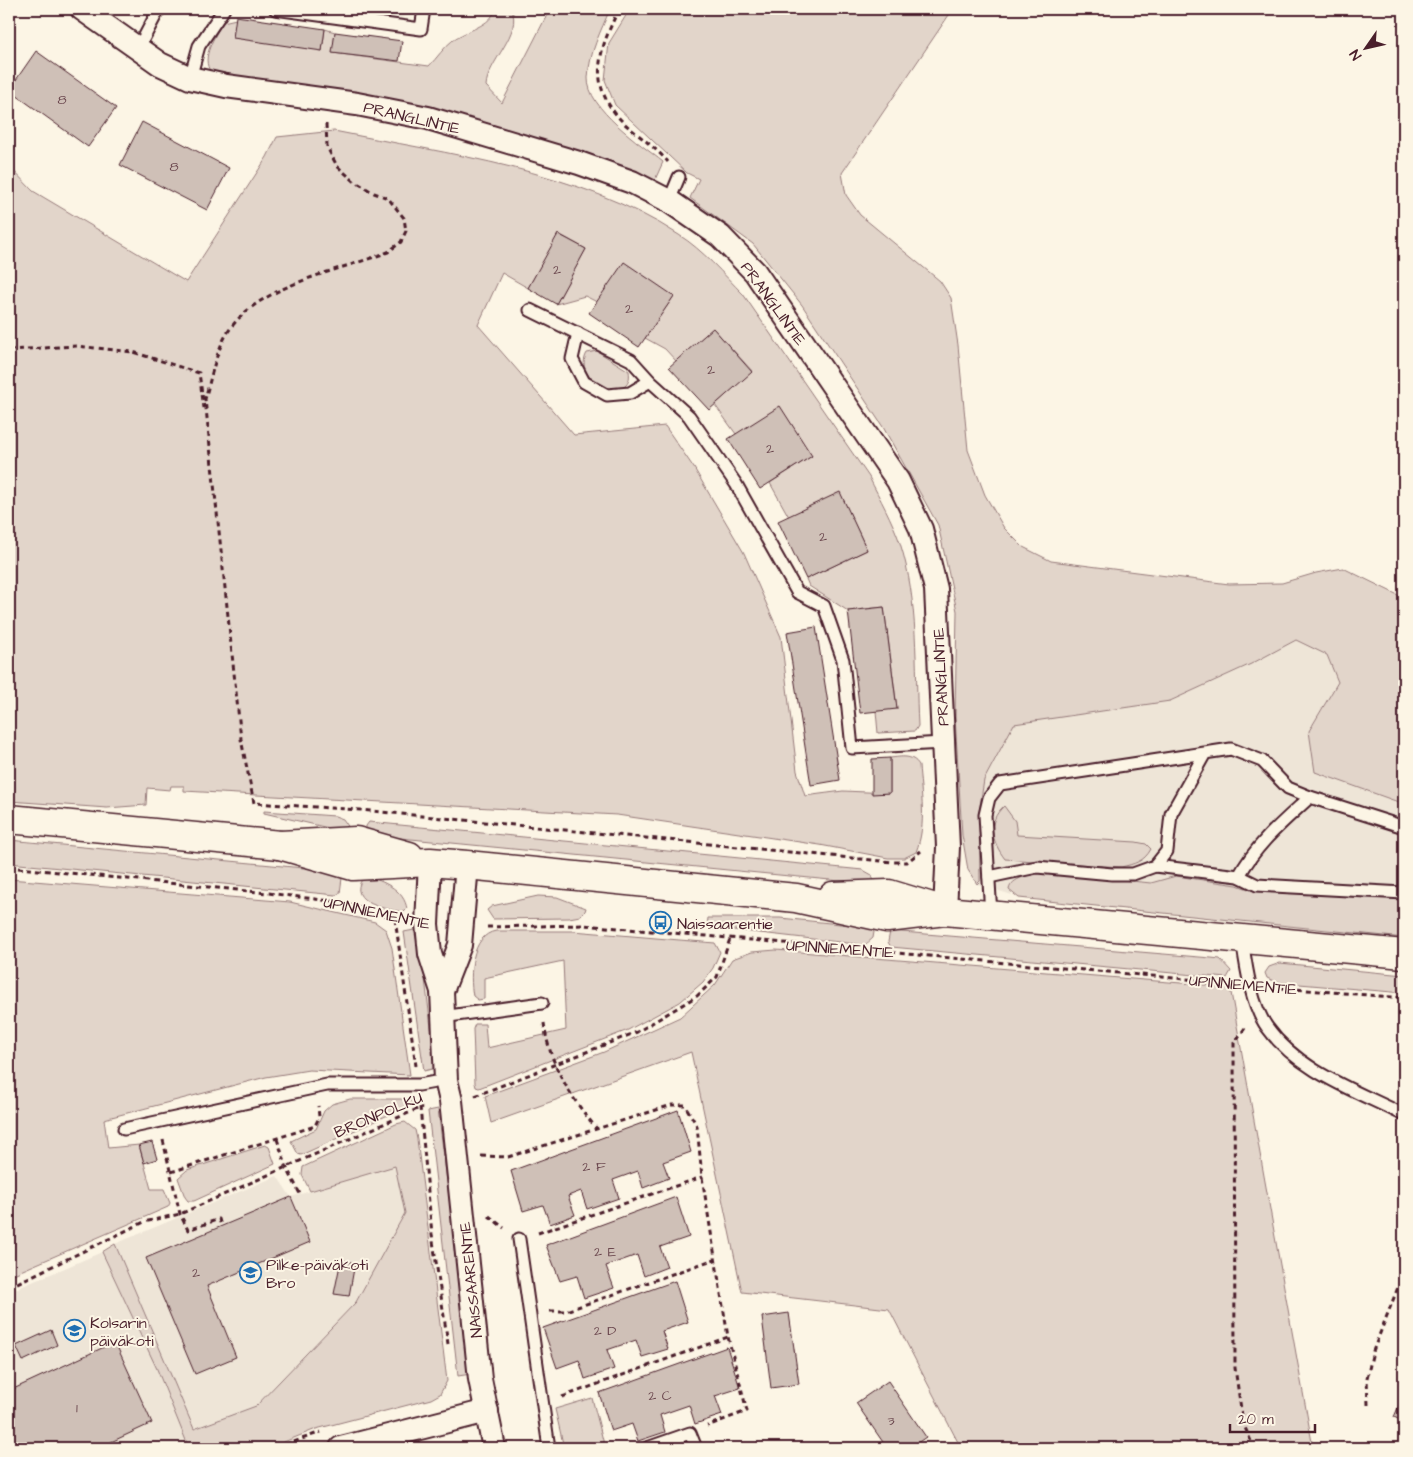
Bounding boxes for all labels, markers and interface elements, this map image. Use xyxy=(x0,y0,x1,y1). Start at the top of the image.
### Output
north arrow xyxy=(1340,22,1390,72)
text: N xyxy=(1345,45,1367,64)
house number: 8 xyxy=(57,90,67,110)
street label: PRANGLINTIE xyxy=(361,96,463,140)
house number: 8 xyxy=(169,157,179,177)
street label: PRANGLINTIE xyxy=(735,257,811,350)
house number: 2 xyxy=(553,260,561,280)
house number: 2 xyxy=(625,299,633,319)
house number: 2 xyxy=(707,360,715,380)
house number: 2 xyxy=(766,439,774,459)
house number: 2 xyxy=(819,527,827,547)
street label: PRANGLINTIE xyxy=(927,627,955,727)
street label: UPINNIEMENTIE xyxy=(322,891,432,935)
bus stop icon: Naissaarentie xyxy=(649,911,673,935)
place label: Naissaarentie xyxy=(677,913,773,935)
street label: UPINNIEMENTIE xyxy=(785,934,895,964)
street label: UPINNIEMENTIE xyxy=(1188,969,1298,1001)
street label: BRONPOLKU xyxy=(331,1086,426,1143)
house number: 2 F xyxy=(582,1157,606,1177)
street label: NAISSAARENTIE xyxy=(454,1220,488,1339)
house number: 2 E xyxy=(594,1242,617,1262)
place label: Pilke-päiväkoti Bro xyxy=(266,1254,369,1294)
school or university icon: Pilke-päiväkoti Bro xyxy=(238,1261,262,1285)
house number: 2 xyxy=(192,1263,200,1283)
place label: Kolsarin päiväkoti xyxy=(90,1312,154,1352)
school or university icon: Kolsarin päiväkoti xyxy=(62,1319,86,1343)
house number: 2 D xyxy=(594,1321,616,1341)
house number: 2 C xyxy=(648,1386,672,1406)
house number: 1 xyxy=(76,1398,78,1418)
scale bar xyxy=(1230,1402,1316,1434)
text: 20 m xyxy=(1238,1409,1274,1430)
house number: 3 xyxy=(887,1411,895,1431)

